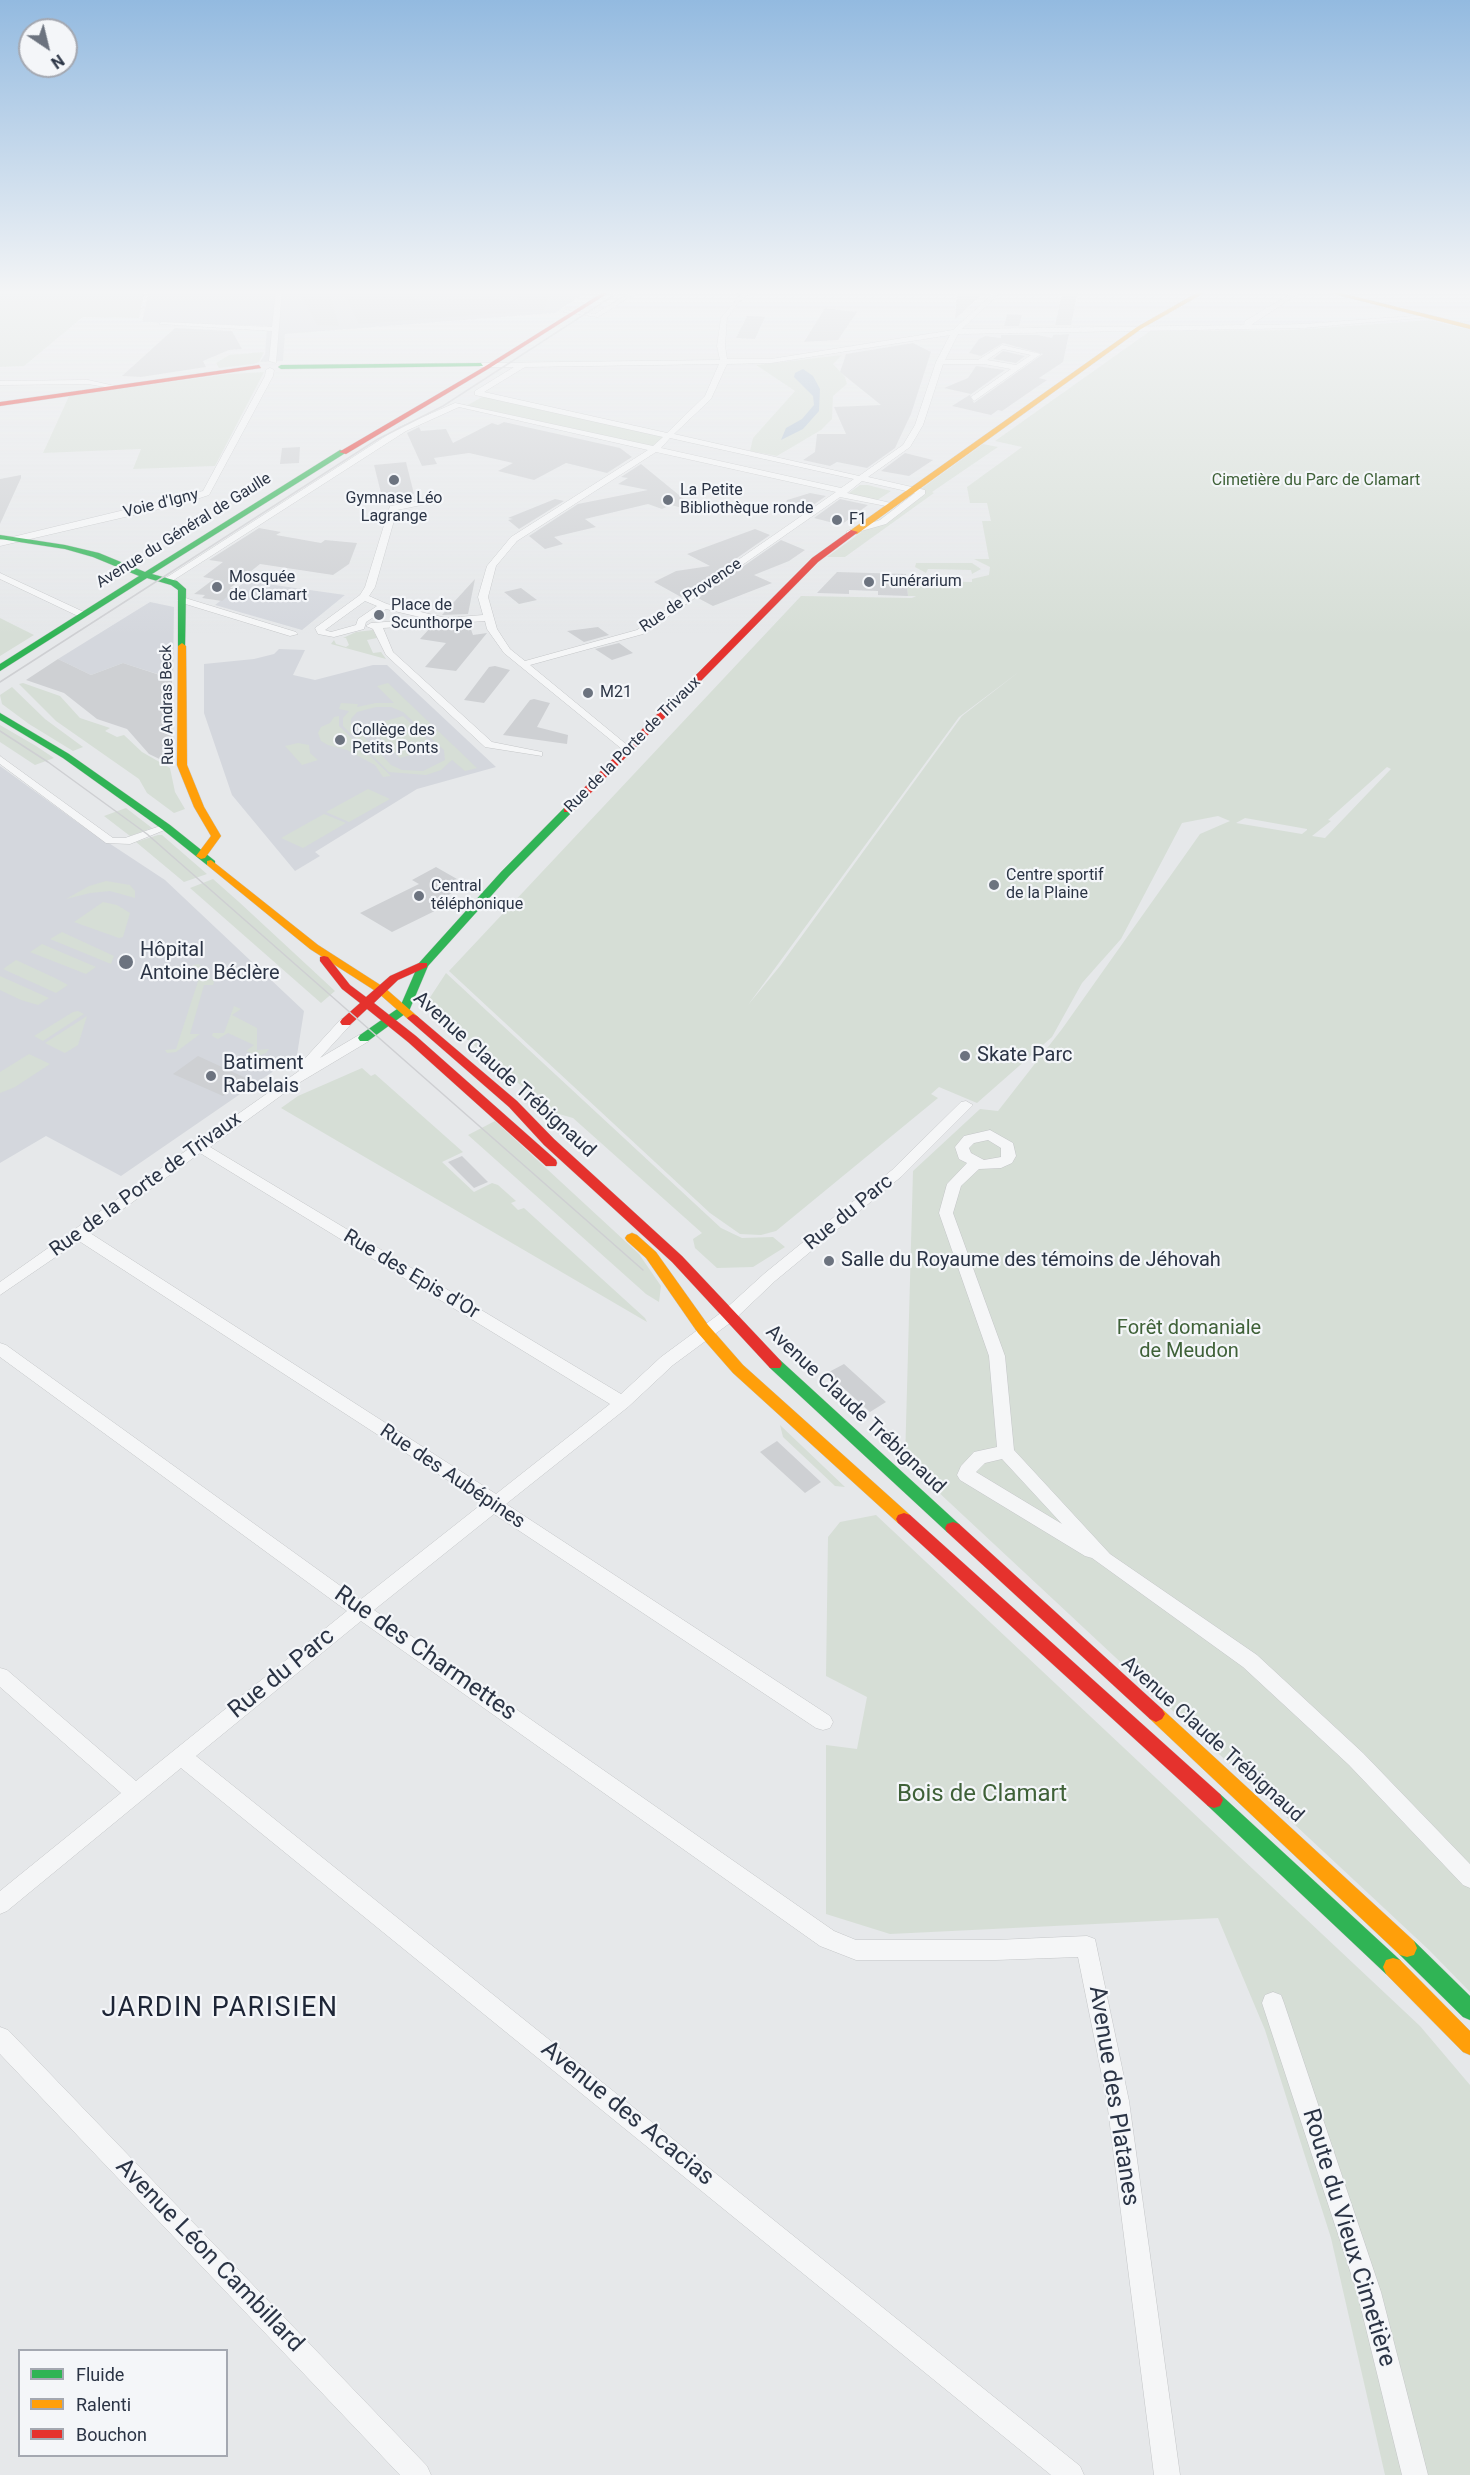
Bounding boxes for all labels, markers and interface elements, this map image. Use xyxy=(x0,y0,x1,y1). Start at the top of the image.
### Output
north arrow xyxy=(18,18,78,78)
text: N xyxy=(47,50,68,73)
street label: Avenue du Général de Gaulle xyxy=(93,469,275,593)
park label: Cimetière du Parc de Clamart xyxy=(1212,471,1420,491)
marker: Gymnase Léo Lagrange xyxy=(387,473,401,487)
place label: La Petite Bibliothèque ronde xyxy=(680,481,813,519)
street label: Voie d'Igny xyxy=(121,485,201,523)
place label: Gymnase Léo Lagrange xyxy=(346,489,442,527)
marker: La Petite Bibliothèque ronde xyxy=(661,493,675,507)
place label: F1 xyxy=(849,510,867,530)
marker: F1 xyxy=(830,513,844,527)
street label: Rue de Provence xyxy=(636,555,746,637)
place label: Mosquée de Clamart xyxy=(229,568,307,606)
place label: Funérarium xyxy=(881,572,962,592)
marker: Funérarium xyxy=(862,575,876,589)
marker: Mosquée de Clamart xyxy=(210,580,224,594)
place label: Place de Scunthorpe xyxy=(391,596,473,634)
marker: Place de Scunthorpe xyxy=(372,608,386,622)
street label: Rue Andras Beck xyxy=(157,645,179,765)
street label: Rue de la Porte de Trivaux xyxy=(561,673,705,817)
place label: M21 xyxy=(600,683,632,703)
marker: M21 xyxy=(581,686,595,700)
place label: Collège des Petits Ponts xyxy=(352,721,439,759)
marker: Collège des Petits Ponts xyxy=(333,733,347,747)
place label: Centre sportif de la Plaine xyxy=(1006,866,1104,904)
place label: Central téléphonique xyxy=(431,877,523,915)
marker: Centre sportif de la Plaine xyxy=(987,878,1001,892)
marker: Central téléphonique xyxy=(412,889,426,903)
place label: Hôpital Antoine Béclère xyxy=(140,939,280,986)
marker: Hôpital Antoine Béclère xyxy=(117,953,135,971)
street label: Avenue Claude Trébignaud xyxy=(408,987,600,1163)
place label: Skate Parc xyxy=(977,1044,1072,1068)
marker: Skate Parc xyxy=(958,1049,972,1063)
place label: Batiment Rabelais xyxy=(223,1052,303,1099)
marker: Batiment Rabelais xyxy=(204,1069,218,1083)
street label: Rue de la Porte de Trivaux xyxy=(46,1107,246,1263)
street label: Rue du Parc xyxy=(800,1170,898,1256)
street label: Rue des Epis d'Or xyxy=(339,1225,483,1325)
place label: Salle du Royaume des témoins de Jéhovah xyxy=(841,1249,1221,1273)
marker: Salle du Royaume des témoins de Jéhovah xyxy=(822,1254,836,1268)
park label: Forêt domaniale de Meudon xyxy=(1117,1317,1261,1364)
street label: Avenue Claude Trébignaud xyxy=(760,1320,950,1500)
street label: Rue des Aubépines xyxy=(375,1420,529,1534)
street label: Rue des Charmettes xyxy=(328,1580,522,1728)
street label: Rue du Parc xyxy=(223,1623,341,1725)
street label: Avenue Claude Trébignaud xyxy=(1116,1652,1308,1828)
park label: Bois de Clamart xyxy=(897,1781,1067,1809)
street label: Avenue des Platanes xyxy=(1081,1984,1145,2208)
district label: JARDIN PARISIEN xyxy=(101,1993,339,2025)
street label: Avenue des Acacias xyxy=(535,2035,719,2193)
street label: Route du Vieux Cimetière xyxy=(1295,2106,1401,2370)
street label: Avenue Léon Cambillard xyxy=(109,2153,309,2359)
legend xyxy=(18,2349,228,2457)
text: Fluide xyxy=(76,2364,124,2385)
text: Ralenti xyxy=(76,2394,131,2415)
text: Bouchon xyxy=(76,2424,147,2445)

